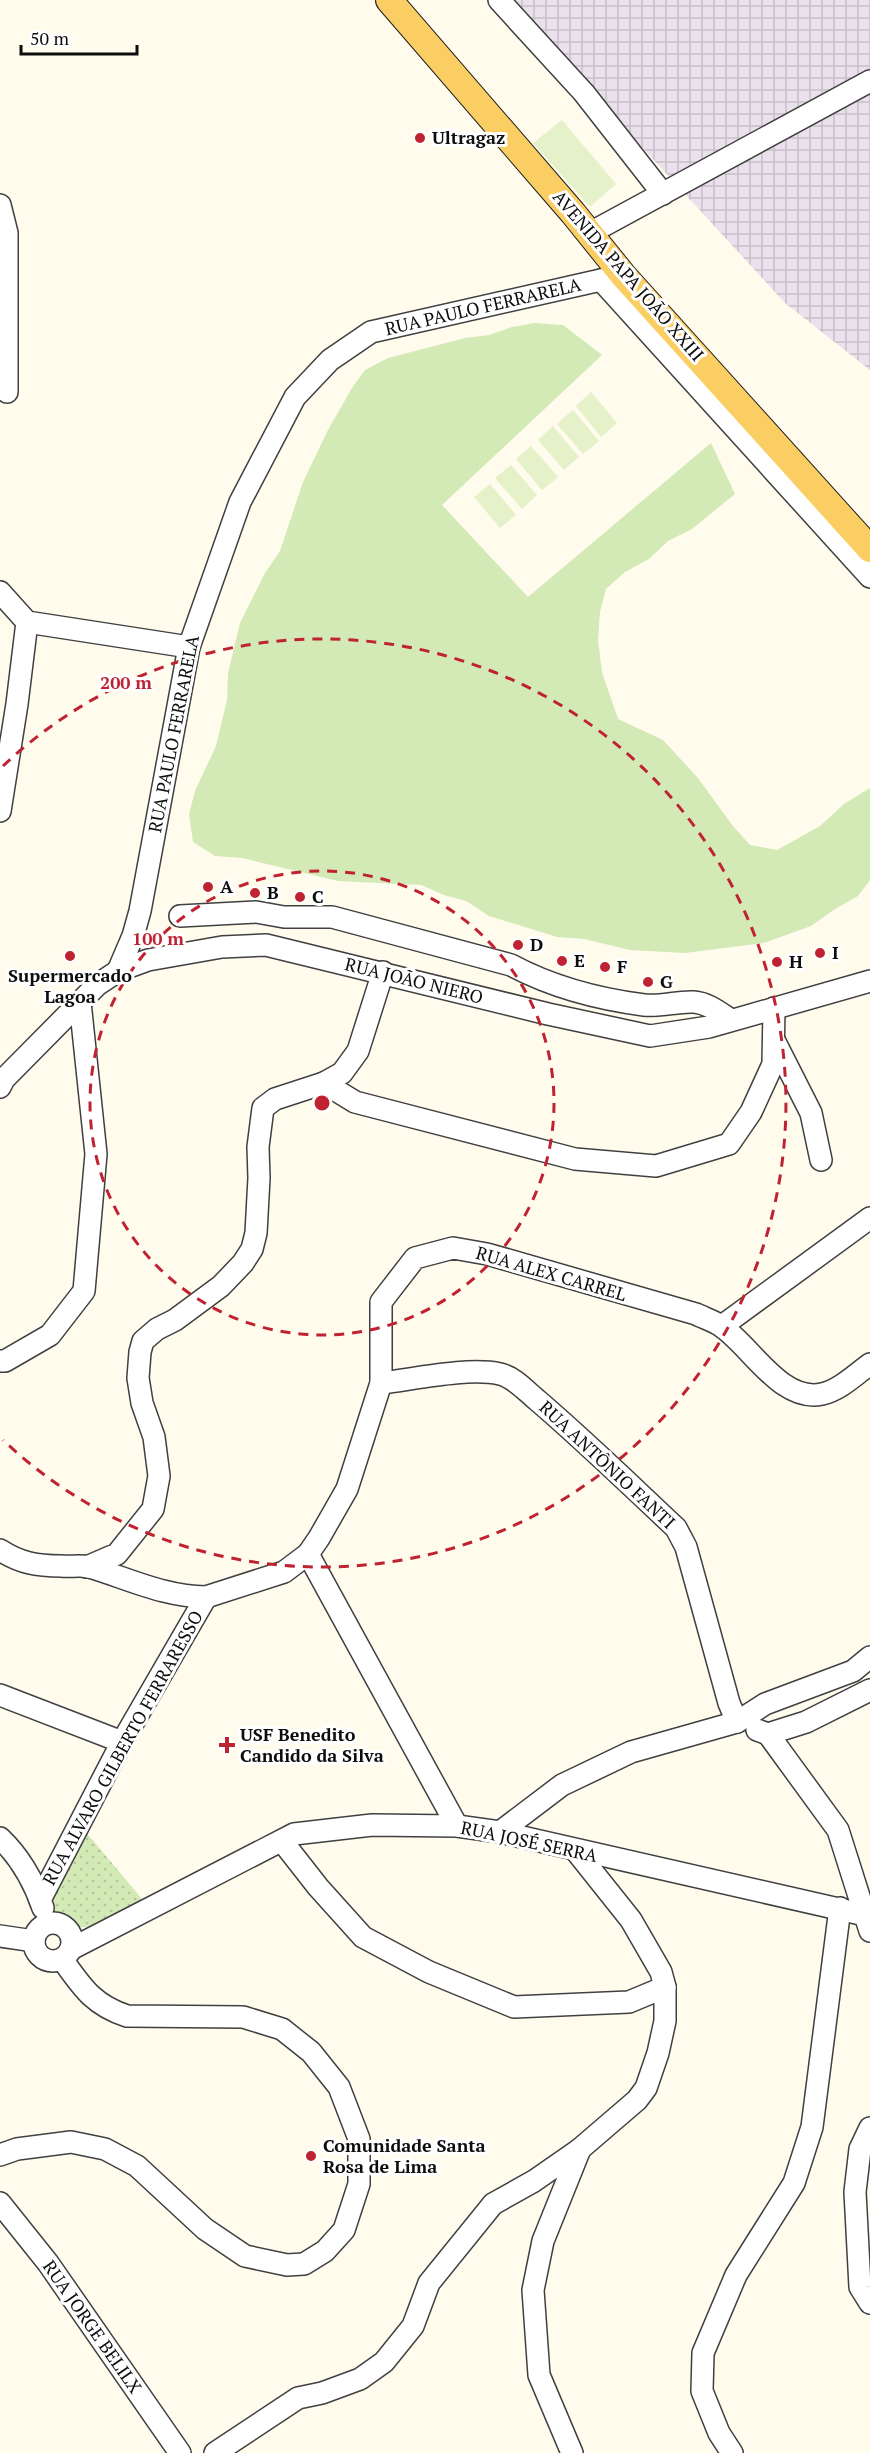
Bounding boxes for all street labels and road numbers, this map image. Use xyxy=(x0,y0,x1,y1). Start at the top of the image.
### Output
street label: AVENIDA PAPA JOÃO XXIII xyxy=(548,185,710,366)
street label: RUA PAULO FERRARELA xyxy=(382,272,584,340)
street label: RUA PAULO FERRARELA xyxy=(142,632,204,834)
street label: RUA JOÃO NIERO xyxy=(343,951,486,1009)
street label: RUA ALEX CARREL xyxy=(473,1240,629,1306)
street label: RUA ANTÔNIO FANTI xyxy=(535,1395,681,1534)
street label: RUA ALVARO GILBERTO FERRARESSO xyxy=(36,1606,208,1889)
street label: RUA JOSÉ SERRA xyxy=(459,1815,600,1867)
street label: RUA JORGE BELILX xyxy=(38,2255,148,2398)

